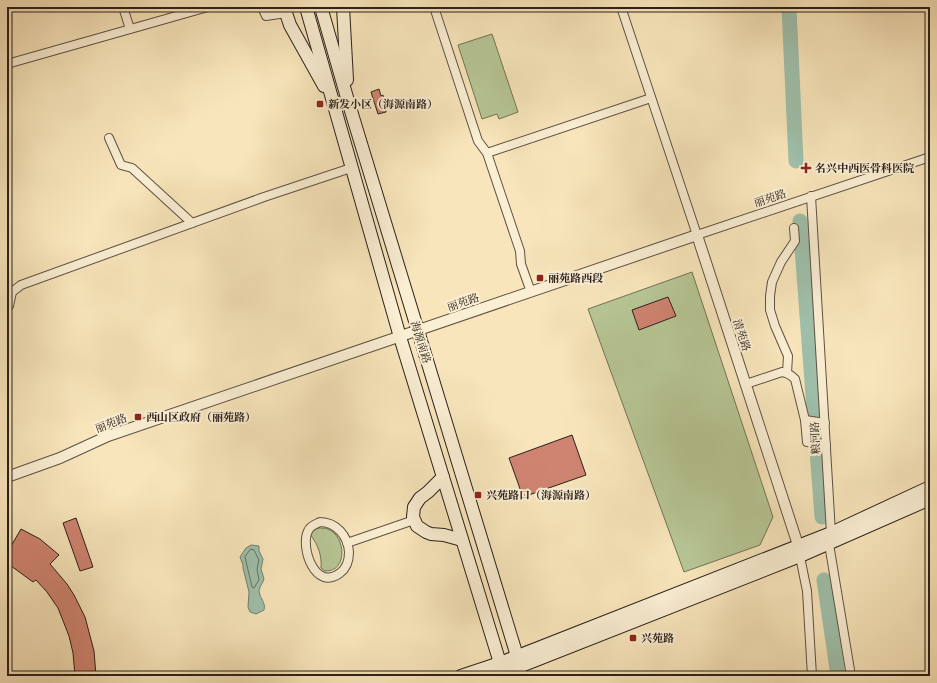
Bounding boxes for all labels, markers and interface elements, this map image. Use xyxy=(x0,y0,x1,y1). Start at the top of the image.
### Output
place label: 新发小区（海源南路） xyxy=(328,97,438,111)
marker: 新发小区（海源南路） xyxy=(315,99,325,109)
place label: 名兴中西医骨科医院 xyxy=(815,161,915,175)
marker: 名兴中西医骨科医院 xyxy=(800,162,812,174)
street label: 丽苑路 xyxy=(752,186,788,210)
place label: 丽苑路西段 xyxy=(548,271,603,285)
marker: 丽苑路西段 xyxy=(535,273,545,283)
street label: 丽苑路 xyxy=(445,290,481,314)
street label: 清苑路 xyxy=(730,317,754,353)
street label: 海源南路 xyxy=(408,319,434,365)
place label: 西山区政府（丽苑路） xyxy=(146,410,256,424)
street label: 丽苑路 xyxy=(93,411,129,435)
marker: 西山区政府（丽苑路） xyxy=(133,412,143,422)
street label: 粮河路 xyxy=(807,421,823,455)
place label: 兴苑路口（海源南路） xyxy=(486,488,596,502)
marker: 兴苑路口（海源南路） xyxy=(473,490,483,500)
place label: 兴苑路 xyxy=(641,631,674,645)
marker: 兴苑路 xyxy=(628,633,638,643)

